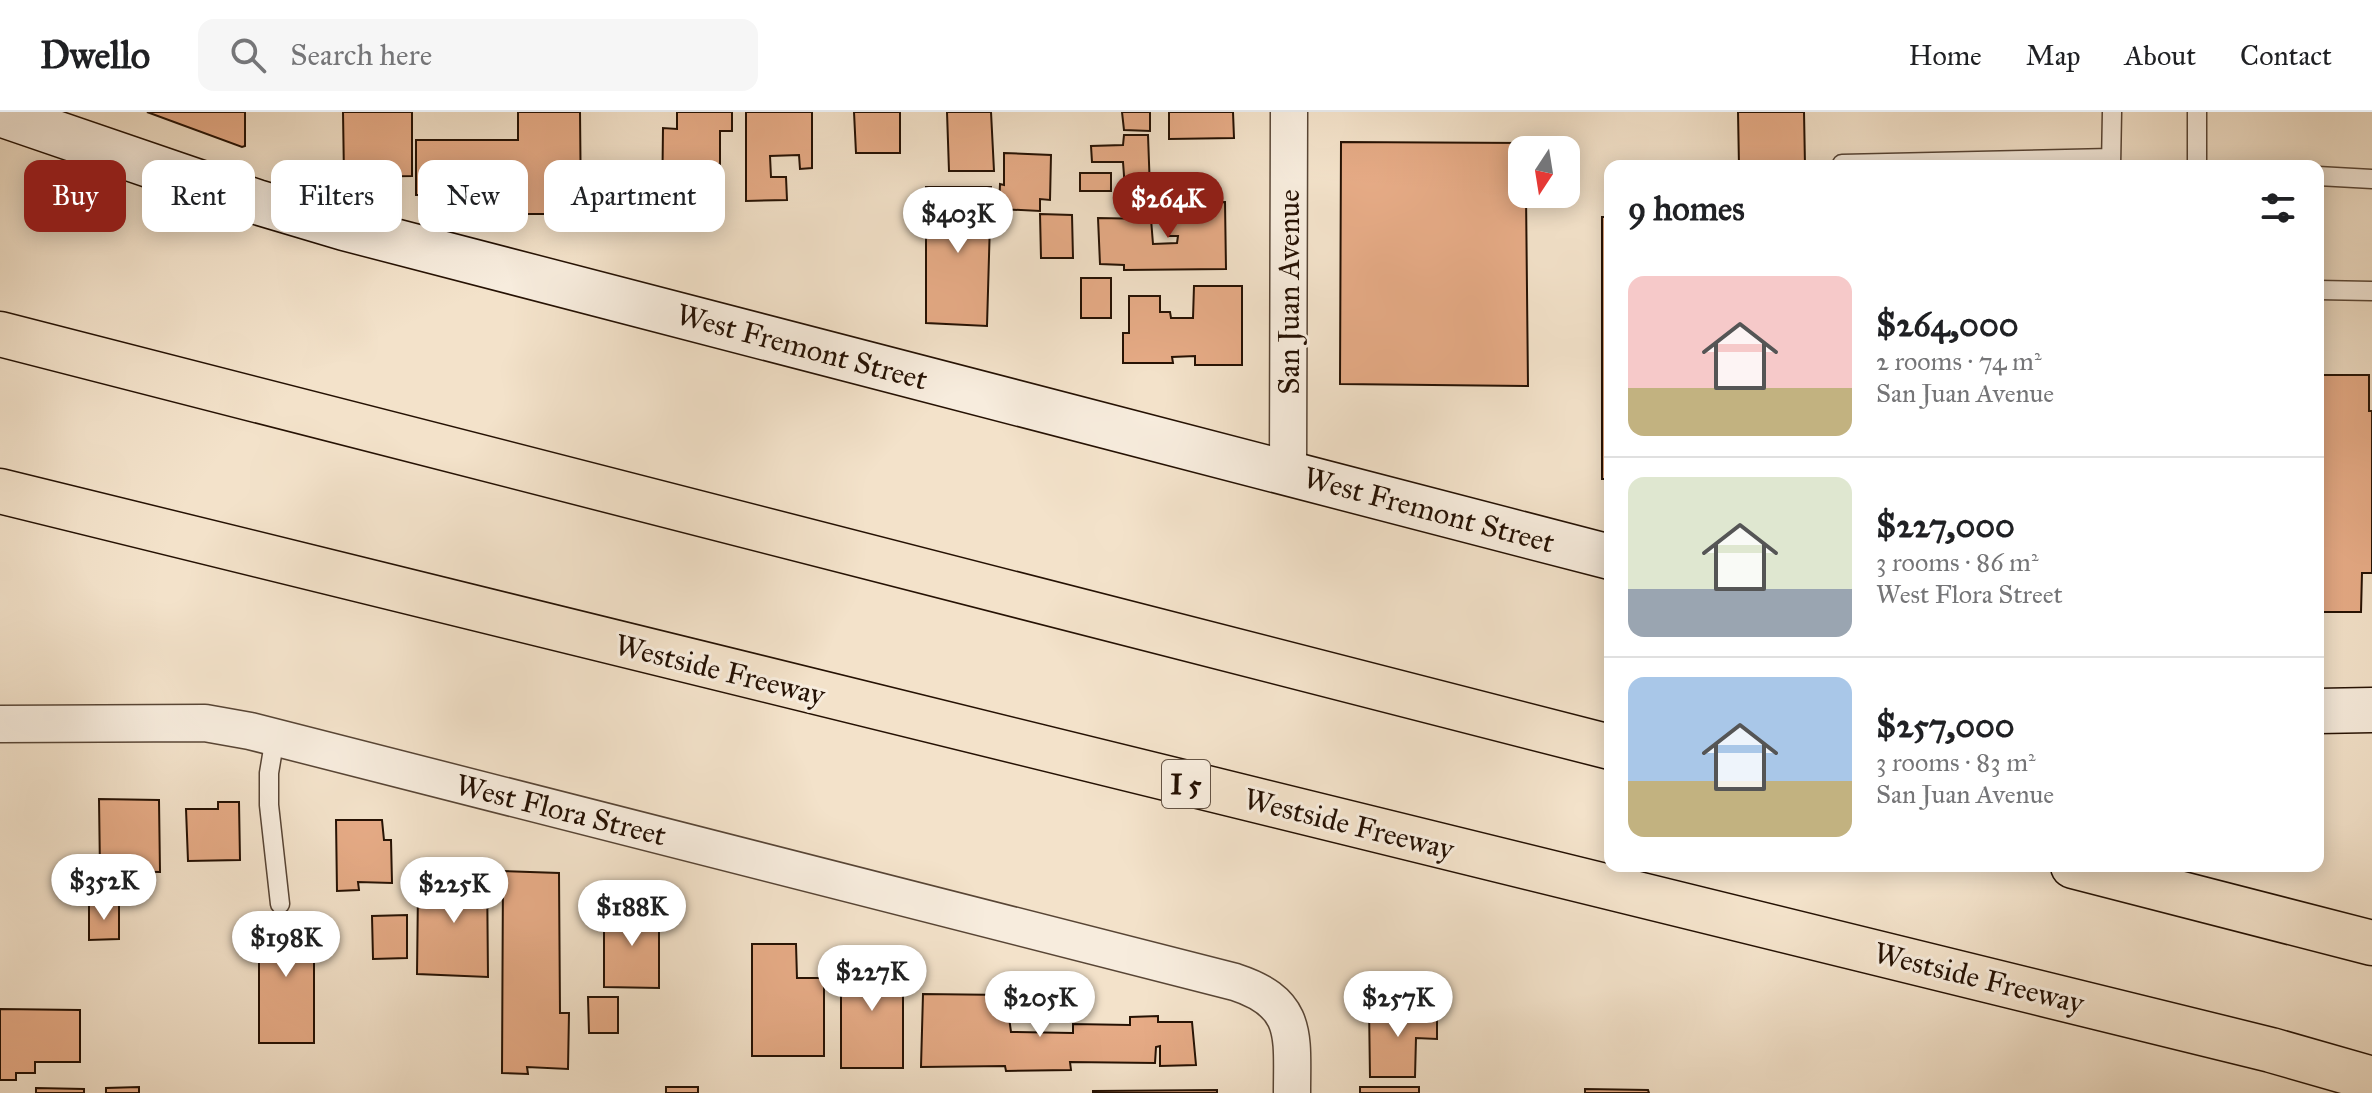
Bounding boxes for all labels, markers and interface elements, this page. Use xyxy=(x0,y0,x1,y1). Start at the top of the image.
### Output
search box xyxy=(198,19,758,91)
text: Dwello xyxy=(40,32,150,78)
icon: search xyxy=(226,33,270,77)
text: Search here xyxy=(290,37,432,73)
text: Home xyxy=(1909,38,1982,73)
text: Map xyxy=(2026,38,2080,73)
text: About xyxy=(2124,38,2196,73)
text: Contact xyxy=(2240,38,2332,73)
north arrow xyxy=(1508,136,1580,208)
map controls xyxy=(1508,136,1580,208)
chip: Buy xyxy=(24,160,126,232)
chip: Rent xyxy=(142,160,255,232)
chip: Filters xyxy=(271,160,402,232)
chip: New xyxy=(418,160,528,232)
chip: Apartment xyxy=(544,160,725,232)
pin: $264K xyxy=(1112,172,1224,240)
text: $264K xyxy=(1131,182,1205,214)
icon: filters xyxy=(2256,186,2300,230)
pin: $403K xyxy=(902,187,1014,255)
text: 9 homes xyxy=(1628,188,1745,229)
street label: San Juan Avenue xyxy=(1271,189,1307,395)
text: $403K xyxy=(921,197,995,229)
street label: West Fremont Street xyxy=(673,296,932,398)
text: $264,000 xyxy=(1876,304,2018,345)
icon: home xyxy=(1692,308,1788,404)
text: 2 rooms · 74 m² xyxy=(1876,345,2042,377)
text: San Juan Avenue xyxy=(1876,377,2054,409)
street label: West Fremont Street xyxy=(1300,459,1559,561)
text: $227,000 xyxy=(1876,505,2015,546)
icon: home xyxy=(1692,509,1788,605)
text: 3 rooms · 86 m² xyxy=(1876,546,2039,578)
text: West Flora Street xyxy=(1876,578,2063,610)
street label: Westside Freeway xyxy=(611,626,830,714)
text: $257,000 xyxy=(1876,705,2015,746)
icon: home xyxy=(1692,709,1788,805)
text: 3 rooms · 83 m² xyxy=(1876,746,2036,778)
road number: I 5 xyxy=(1162,760,1210,808)
street label: West Flora Street xyxy=(452,766,670,854)
text: San Juan Avenue xyxy=(1876,778,2054,810)
street label: Westside Freeway xyxy=(1240,780,1459,868)
pin: $352K xyxy=(48,854,160,922)
pin: $225K xyxy=(398,857,510,925)
text: $352K xyxy=(69,864,139,896)
text: $225K xyxy=(418,867,490,899)
pin: $188K xyxy=(576,880,688,948)
text: $188K xyxy=(596,890,668,922)
pin: $198K xyxy=(230,911,342,979)
text: $198K xyxy=(250,921,322,953)
street label: Westside Freeway xyxy=(1870,934,2089,1022)
pin: $227K xyxy=(816,945,928,1013)
text: $227K xyxy=(836,955,908,987)
pin: $205K xyxy=(984,971,1096,1039)
pin: $257K xyxy=(1342,971,1454,1039)
text: $205K xyxy=(1003,981,1077,1013)
text: $257K xyxy=(1362,981,1434,1013)

